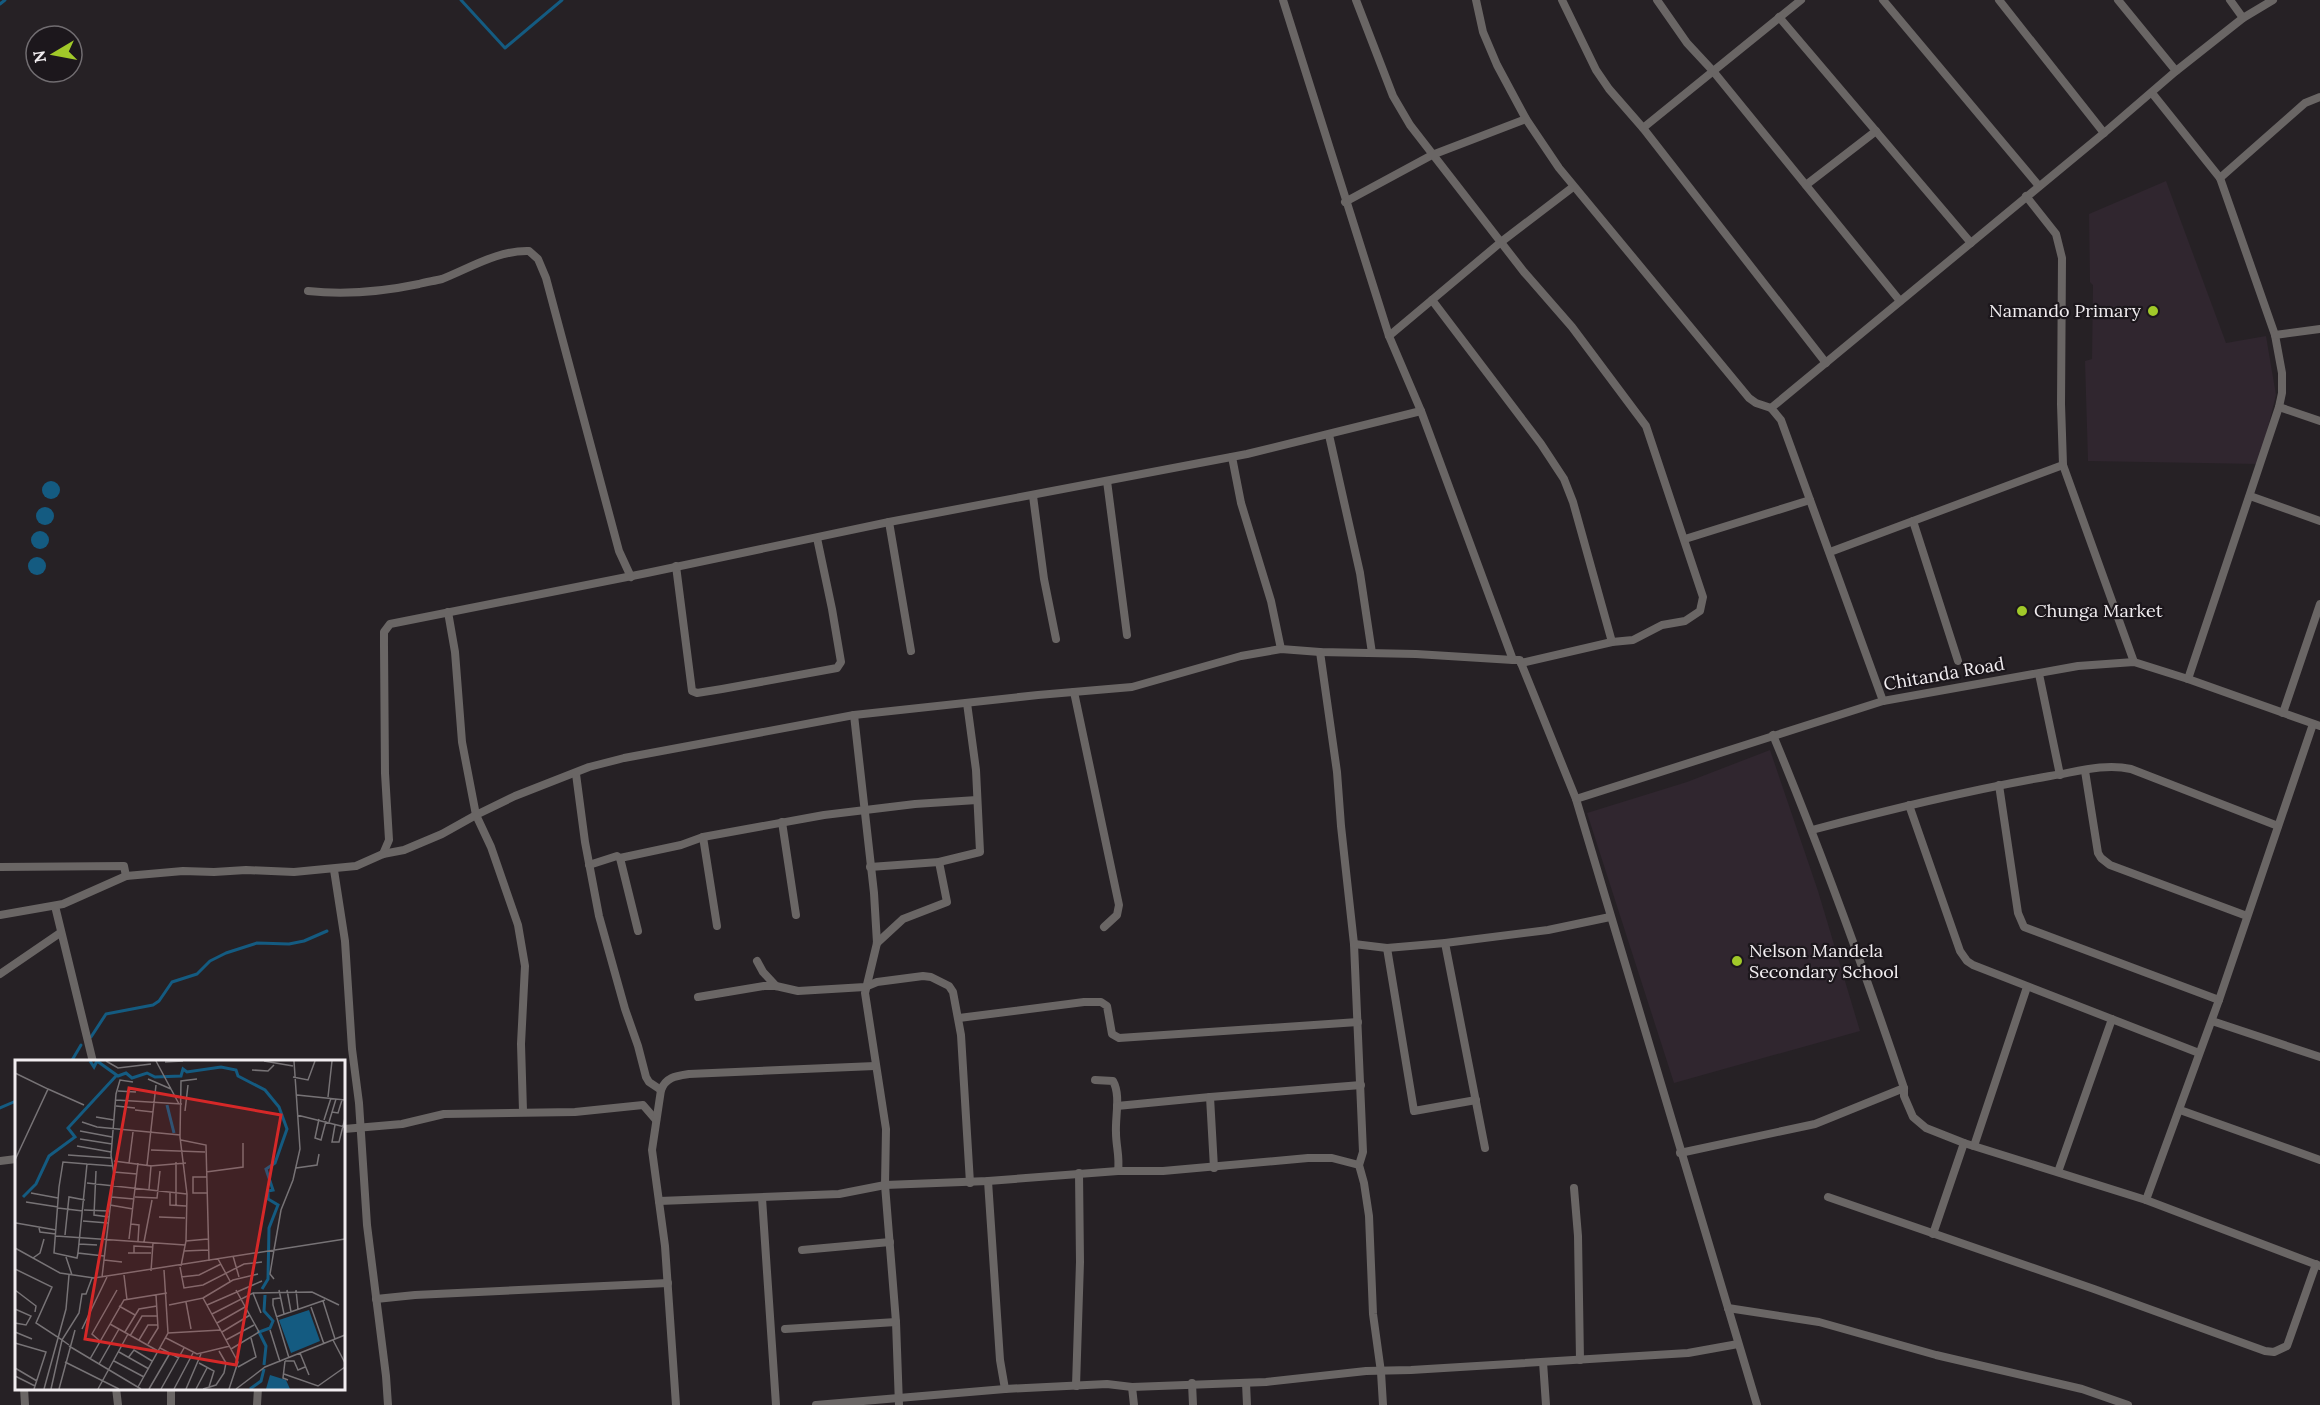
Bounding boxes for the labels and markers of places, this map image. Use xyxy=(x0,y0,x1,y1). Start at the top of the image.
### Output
place label: Namando Primary xyxy=(1989,299,2141,322)
marker: Namando Primary xyxy=(2146,304,2160,318)
place label: Chunga Market xyxy=(2034,599,2163,622)
marker: Chunga Market xyxy=(2015,604,2029,618)
place label: Nelson Mandela Secondary School xyxy=(1749,939,1899,983)
marker: Nelson Mandela Secondary School xyxy=(1730,954,1744,968)

